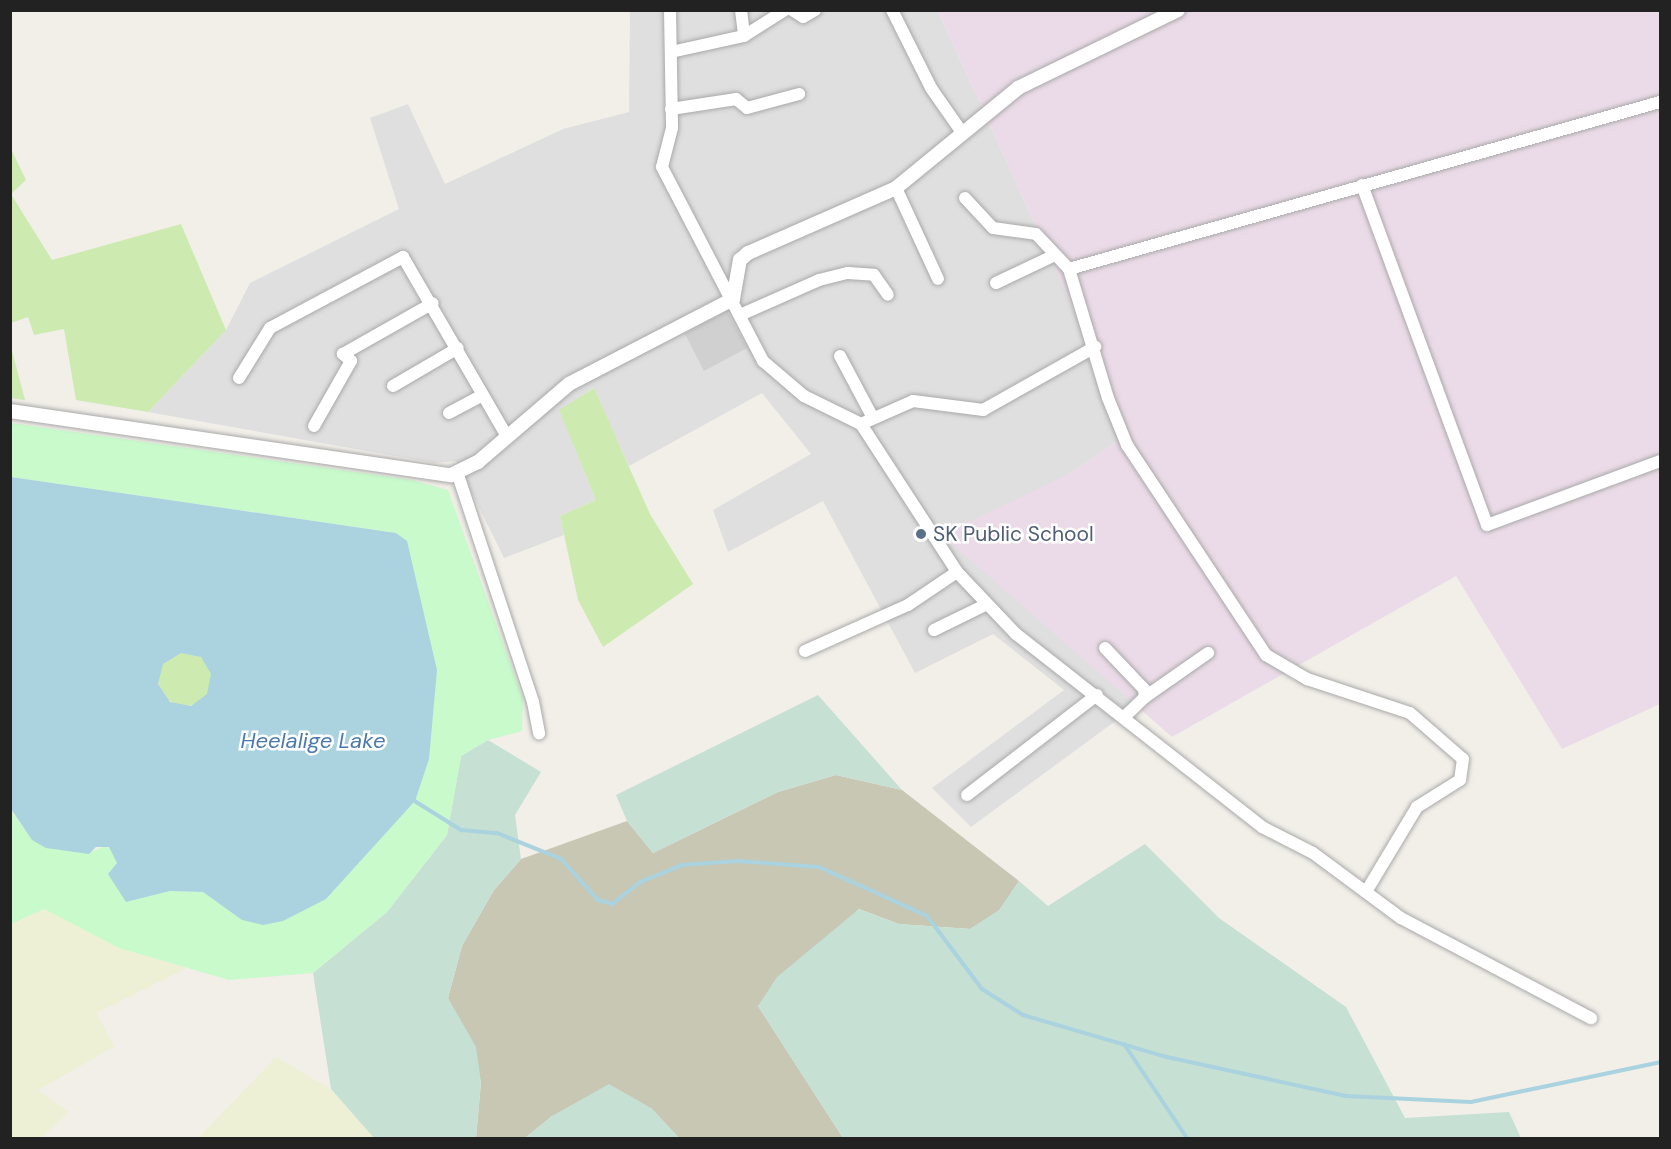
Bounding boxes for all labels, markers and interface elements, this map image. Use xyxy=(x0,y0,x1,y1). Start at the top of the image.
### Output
place label: SK Public School xyxy=(933,521,1094,547)
marker: SK Public School xyxy=(914,527,928,541)
water label: Heelalige Lake xyxy=(241,728,385,754)

